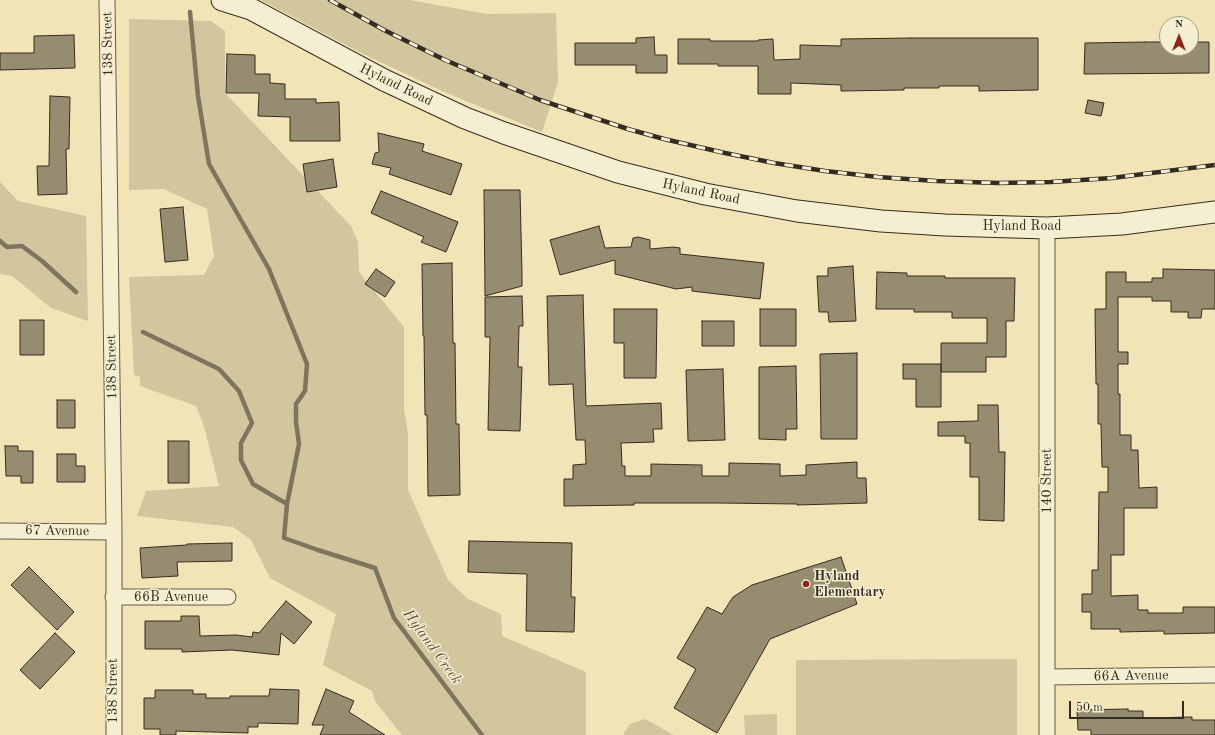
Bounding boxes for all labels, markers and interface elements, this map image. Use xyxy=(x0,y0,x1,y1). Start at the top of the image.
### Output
street label: 138 Street xyxy=(99,11,117,77)
north arrow xyxy=(1159,16,1199,56)
text: N xyxy=(1175,19,1183,30)
street label: Hyland Road xyxy=(357,60,435,110)
street label: Hyland Road xyxy=(661,176,741,208)
street label: Hyland Road xyxy=(982,218,1062,234)
street label: 138 Street xyxy=(103,334,121,400)
street label: 140 Street xyxy=(1039,448,1055,514)
street label: 67 Avenue xyxy=(25,522,89,540)
place label: Hyland Elementary xyxy=(814,568,886,600)
marker: Hyland Elementary xyxy=(801,579,811,589)
street label: 66B Avenue xyxy=(134,589,208,605)
water label: Hyland Creek xyxy=(399,606,465,688)
street label: 138 Street xyxy=(105,658,121,724)
street label: 66A Avenue xyxy=(1093,667,1169,685)
scale bar xyxy=(1071,693,1186,719)
text: 50 m xyxy=(1076,702,1103,714)

